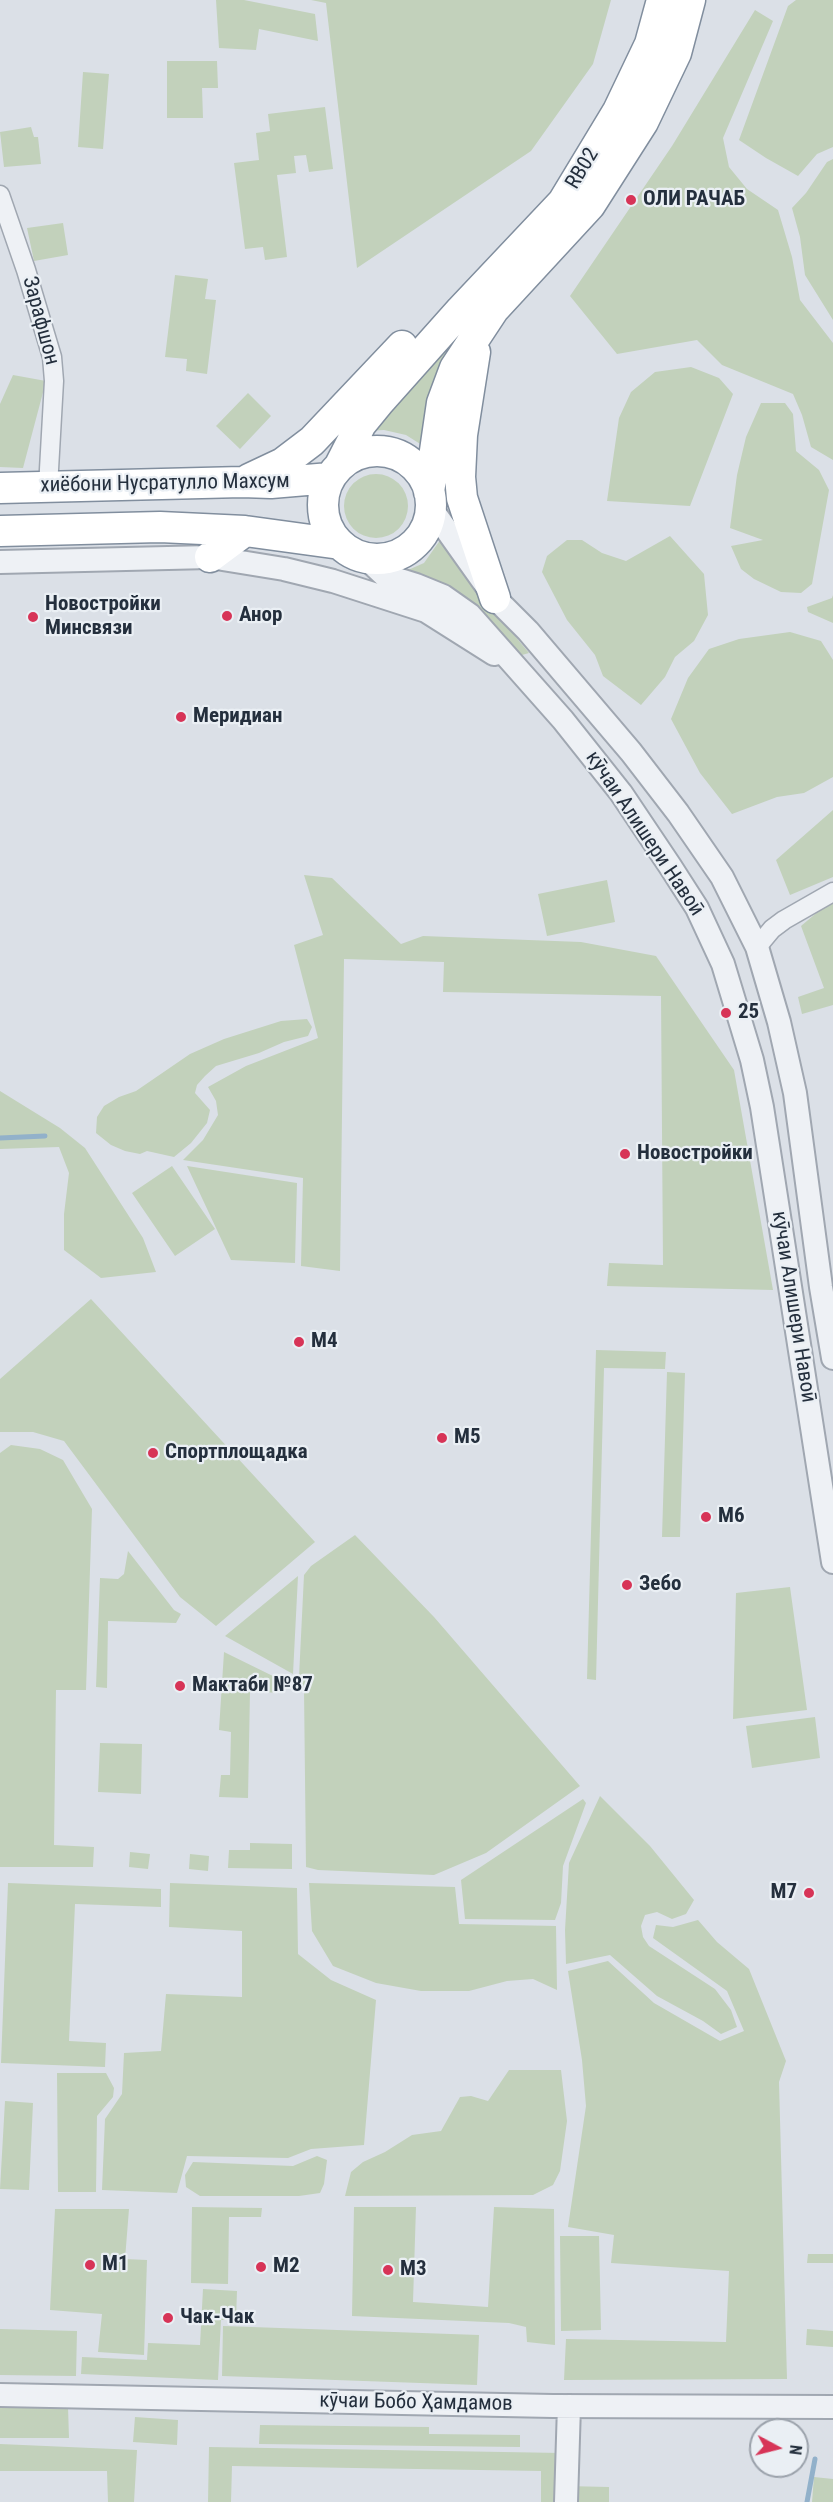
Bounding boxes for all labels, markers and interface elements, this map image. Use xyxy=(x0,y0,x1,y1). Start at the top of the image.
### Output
street label: RB02 xyxy=(561,144,605,194)
place label: ОЛИ РАЧАБ xyxy=(643,187,745,213)
marker: ОЛИ РАЧАБ xyxy=(624,193,638,207)
street label: Зарафшон xyxy=(16,274,64,368)
street label: хиёбони Нусратулло Махсум xyxy=(40,469,290,499)
place label: Новостройки Минсвязи xyxy=(45,592,161,642)
place label: Анор xyxy=(239,603,282,629)
marker: Анор xyxy=(220,609,234,623)
marker: Новостройки Минсвязи xyxy=(26,610,40,624)
place label: Меридиан xyxy=(193,704,282,730)
marker: Меридиан xyxy=(174,710,188,724)
street label: кӯчаи Алишери Навоӣ xyxy=(579,747,709,921)
place label: 25 xyxy=(738,1000,759,1026)
marker: 25 xyxy=(719,1006,733,1020)
place label: Новостройки xyxy=(637,1141,753,1167)
marker: Новостройки xyxy=(618,1147,632,1161)
street label: кӯчаи Алишери Навоӣ xyxy=(765,1209,821,1405)
place label: М4 xyxy=(311,1329,338,1355)
marker: М4 xyxy=(292,1335,306,1349)
place label: М5 xyxy=(454,1425,481,1451)
marker: М5 xyxy=(435,1431,449,1445)
place label: Спортплощадка xyxy=(165,1440,308,1466)
marker: Спортплощадка xyxy=(146,1446,160,1460)
place label: М6 xyxy=(718,1504,745,1530)
marker: М6 xyxy=(699,1510,713,1524)
place label: Зебо xyxy=(639,1572,681,1598)
marker: Зебо xyxy=(620,1578,634,1592)
place label: Мактаби №87 xyxy=(192,1673,313,1699)
marker: Мактаби №87 xyxy=(173,1679,187,1693)
place label: М7 xyxy=(770,1880,797,1906)
marker: М7 xyxy=(802,1886,816,1900)
place label: М1 xyxy=(102,2252,129,2278)
place label: М2 xyxy=(273,2254,300,2280)
place label: М3 xyxy=(400,2257,427,2283)
marker: М1 xyxy=(83,2258,97,2272)
marker: М2 xyxy=(254,2260,268,2274)
marker: М3 xyxy=(381,2263,395,2277)
place label: Чак-Чак xyxy=(180,2305,254,2331)
marker: Чак-Чак xyxy=(161,2311,175,2325)
street label: кӯчаи Бобо Ҳамдамов xyxy=(319,2389,513,2417)
north arrow xyxy=(749,2418,809,2478)
text: N xyxy=(785,2444,805,2456)

